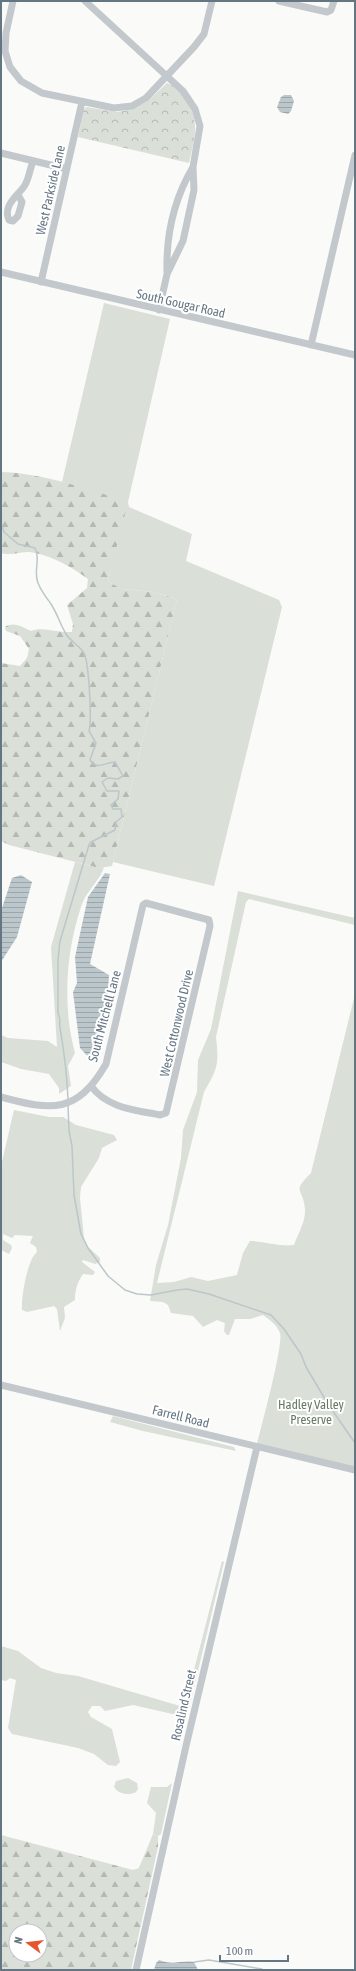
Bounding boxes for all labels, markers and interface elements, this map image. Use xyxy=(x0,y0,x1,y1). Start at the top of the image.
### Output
street label: West Parkside Lane xyxy=(33,144,68,236)
street label: South Gougar Road xyxy=(135,286,227,321)
street label: West Cottonwood Drive xyxy=(157,968,196,1078)
street label: South Mitchell Lane xyxy=(85,969,124,1063)
park label: Hadley Valley Preserve xyxy=(278,1397,345,1427)
street label: Farrell Road xyxy=(151,1402,211,1431)
street label: Rosalind Street xyxy=(168,1668,199,1742)
north arrow xyxy=(8,1923,48,1963)
text: N xyxy=(12,1936,25,1945)
scale bar xyxy=(220,1937,288,1963)
text: 100 m xyxy=(226,1944,253,1958)

